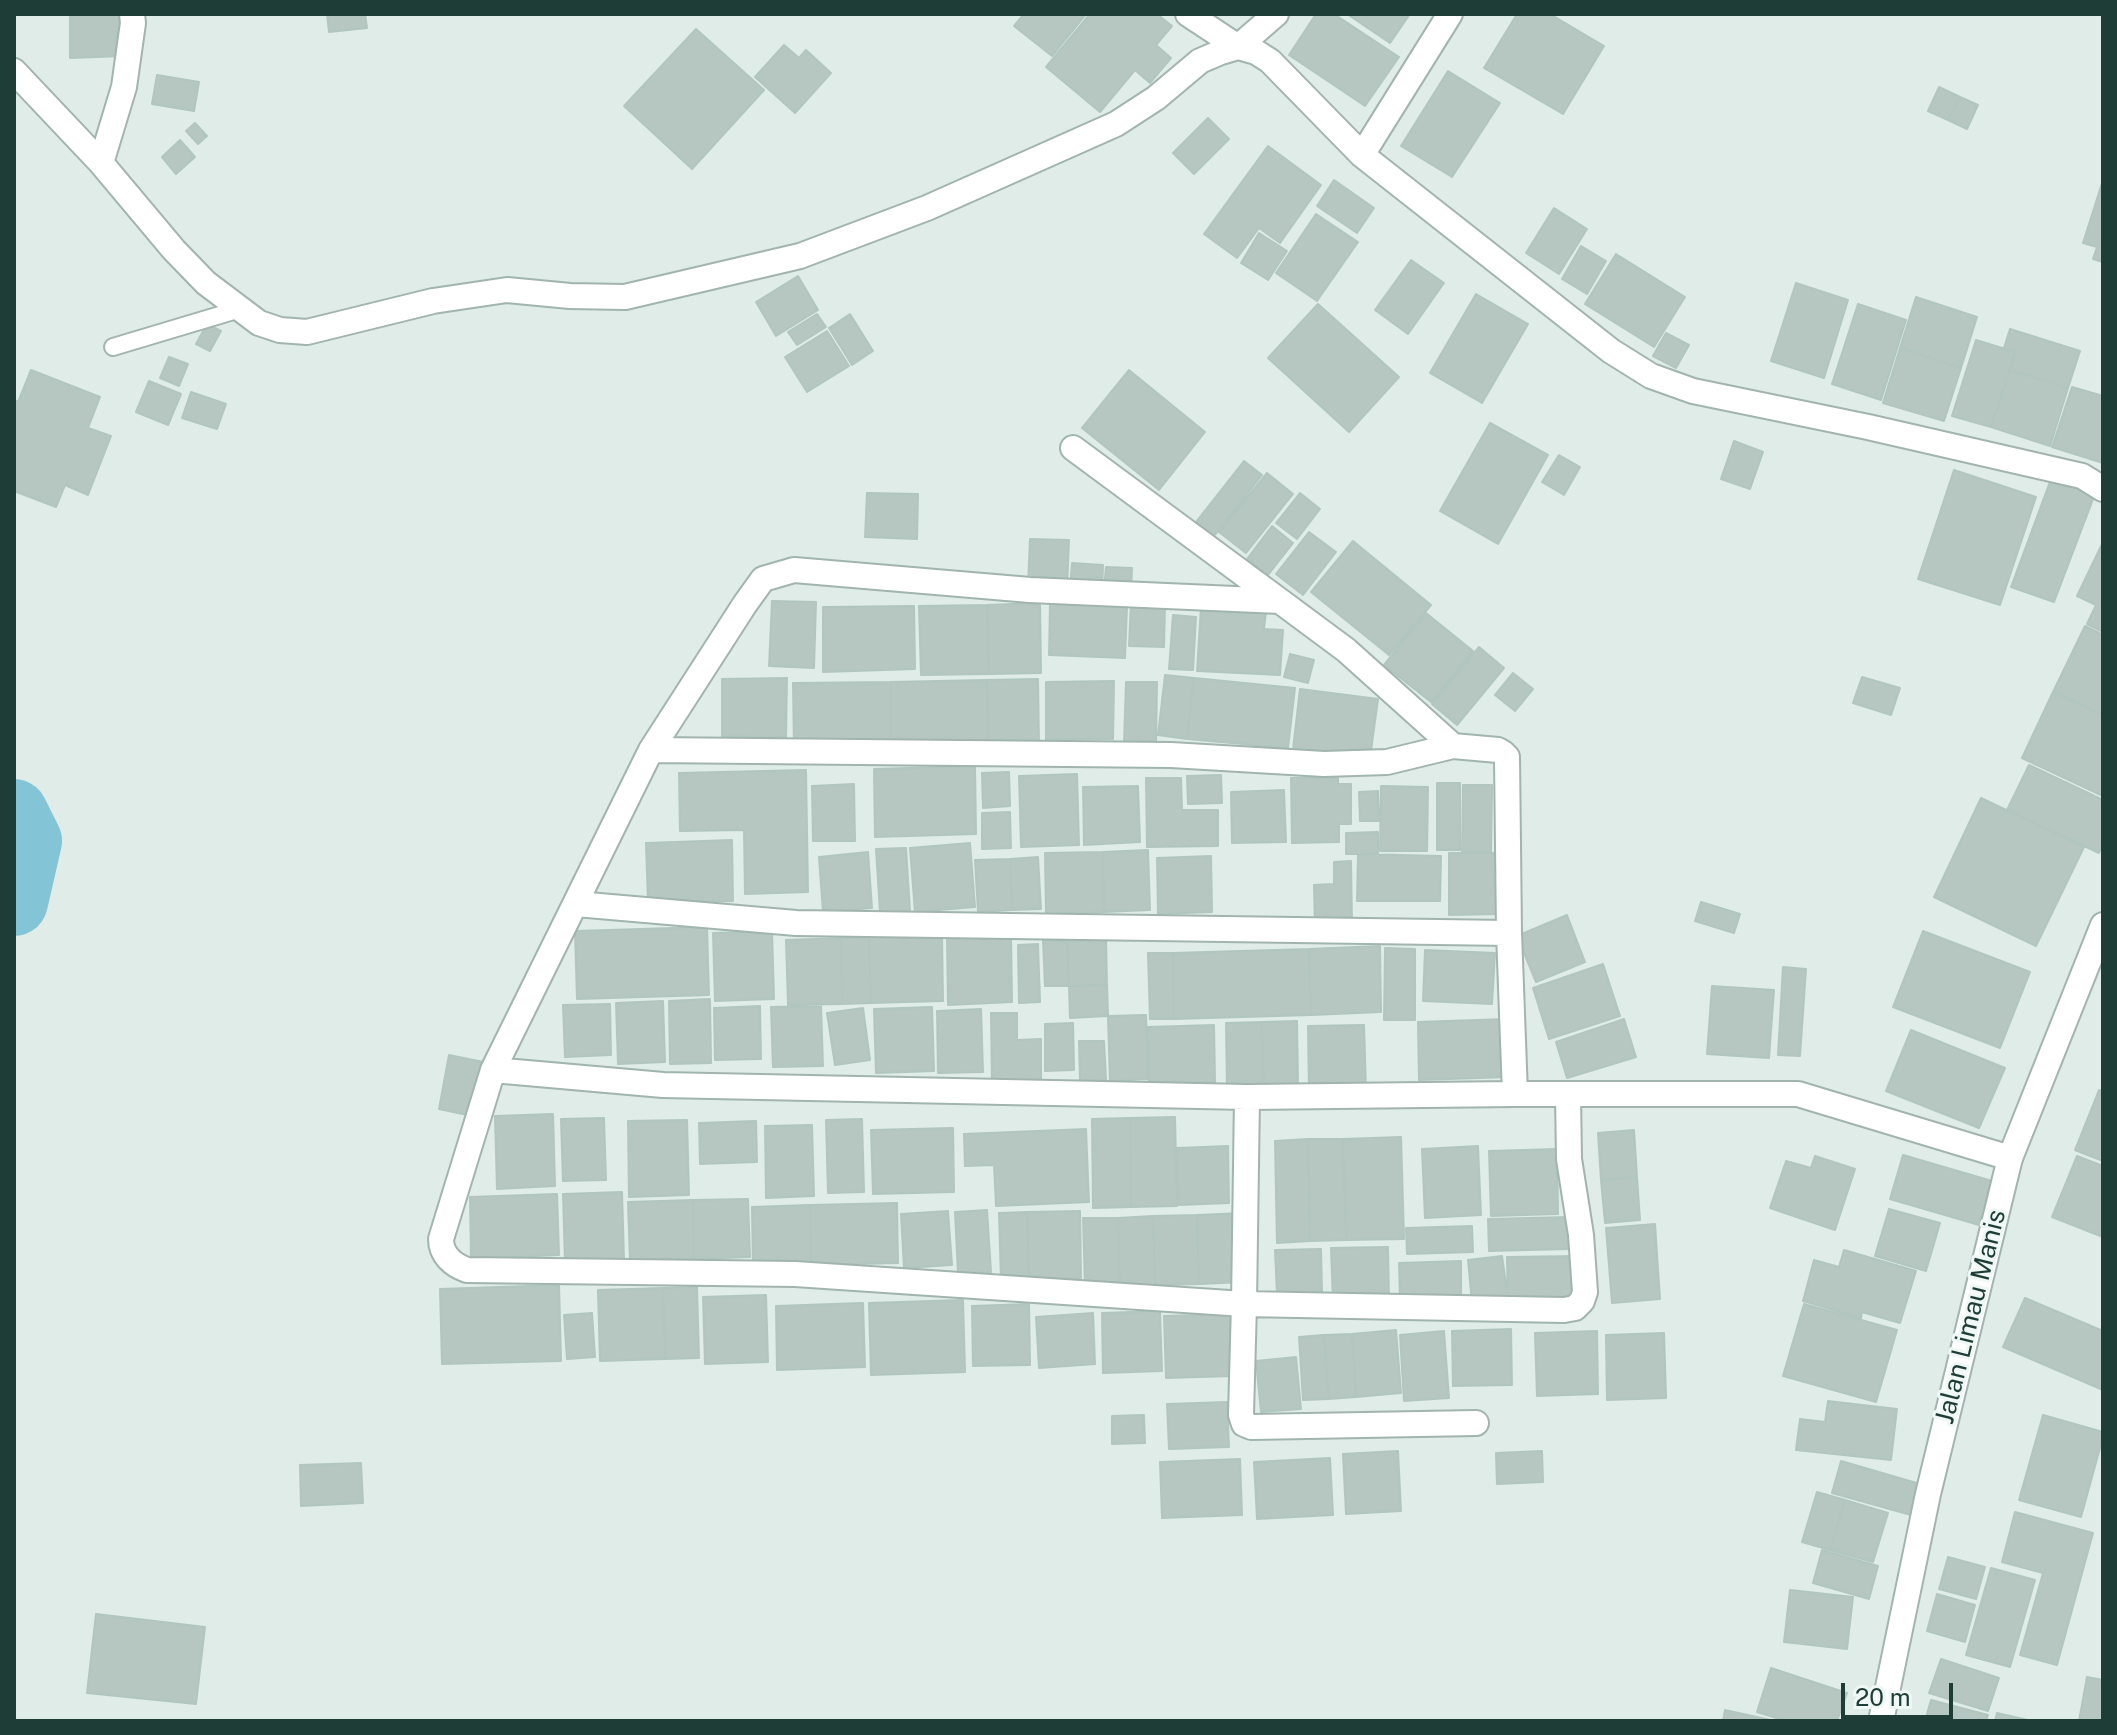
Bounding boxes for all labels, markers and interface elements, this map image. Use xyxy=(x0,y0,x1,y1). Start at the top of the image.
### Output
street label: Jalan Limau Manis xyxy=(1929,1207,2013,1427)
scale bar xyxy=(1845,1667,1957,1717)
text: 20 m xyxy=(1855,1683,1911,1711)

